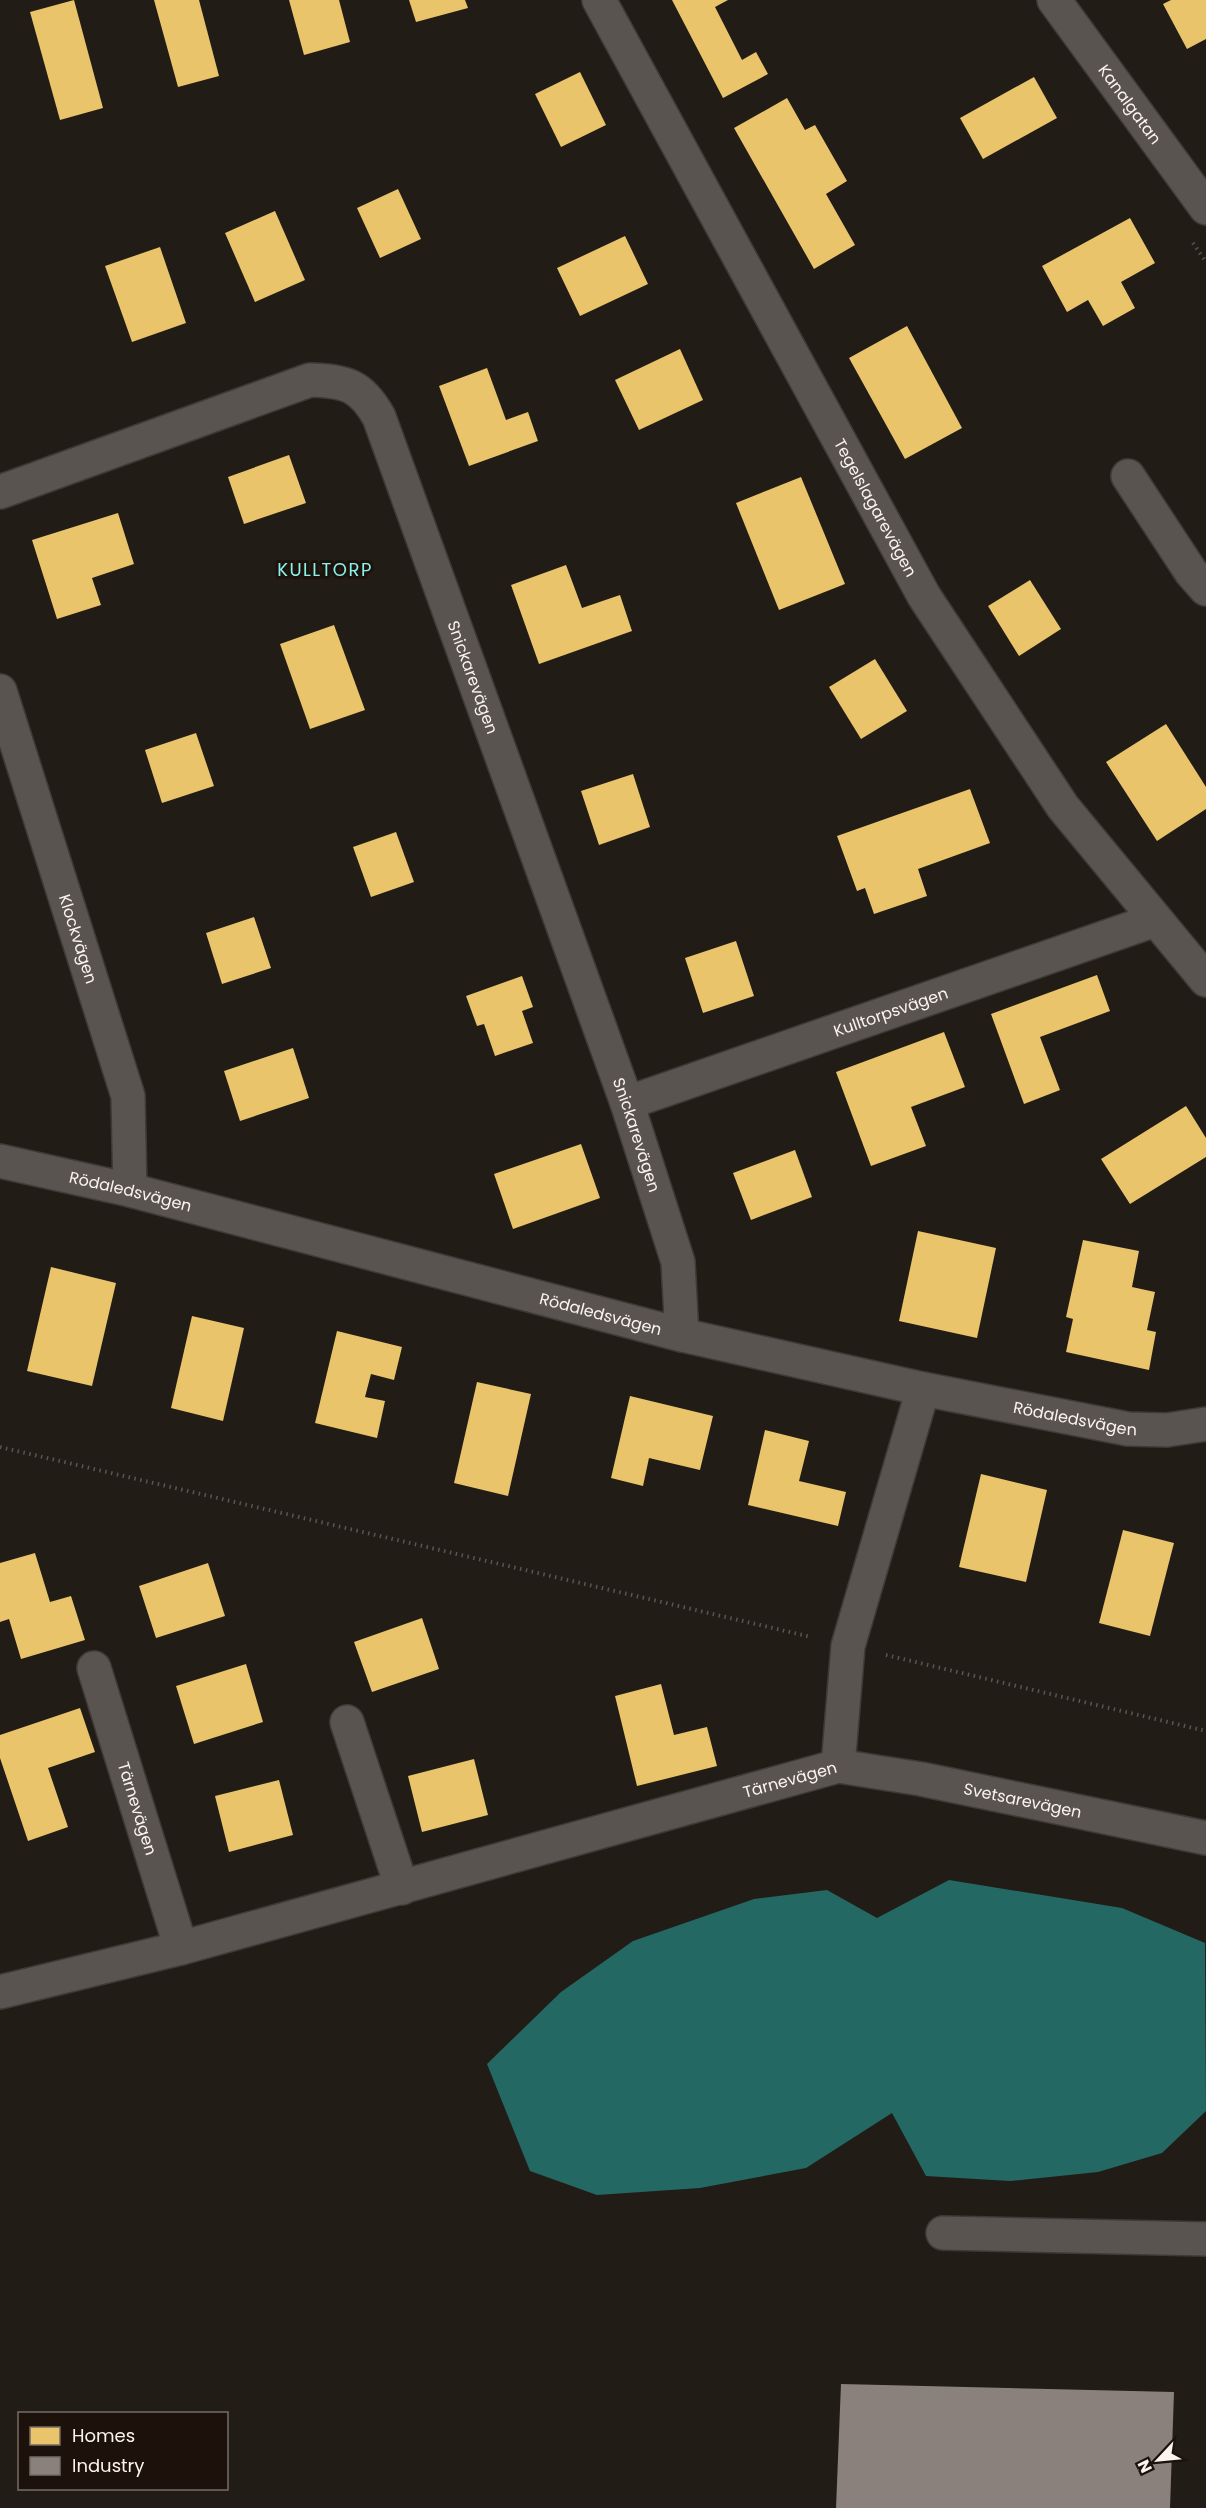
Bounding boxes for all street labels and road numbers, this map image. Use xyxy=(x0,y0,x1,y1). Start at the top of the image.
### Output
street label: Kanalgatan xyxy=(1093,60,1167,149)
street label: Tegelslagarevägen xyxy=(828,434,922,581)
street label: Snickarevägen xyxy=(442,617,504,737)
street label: Klockvägen xyxy=(53,891,103,987)
street label: Kulltorpsvägen xyxy=(830,982,951,1043)
street label: Snickarevägen xyxy=(607,1075,666,1195)
street label: Rödaledsvägen xyxy=(67,1166,194,1218)
street label: Rödaledsvägen xyxy=(537,1287,664,1341)
street label: Rödaledsvägen xyxy=(1011,1396,1137,1441)
street label: Tärnevägen xyxy=(740,1756,839,1804)
street label: Tärnevägen xyxy=(112,1759,162,1858)
street label: Svetsarevägen xyxy=(962,1777,1084,1824)

